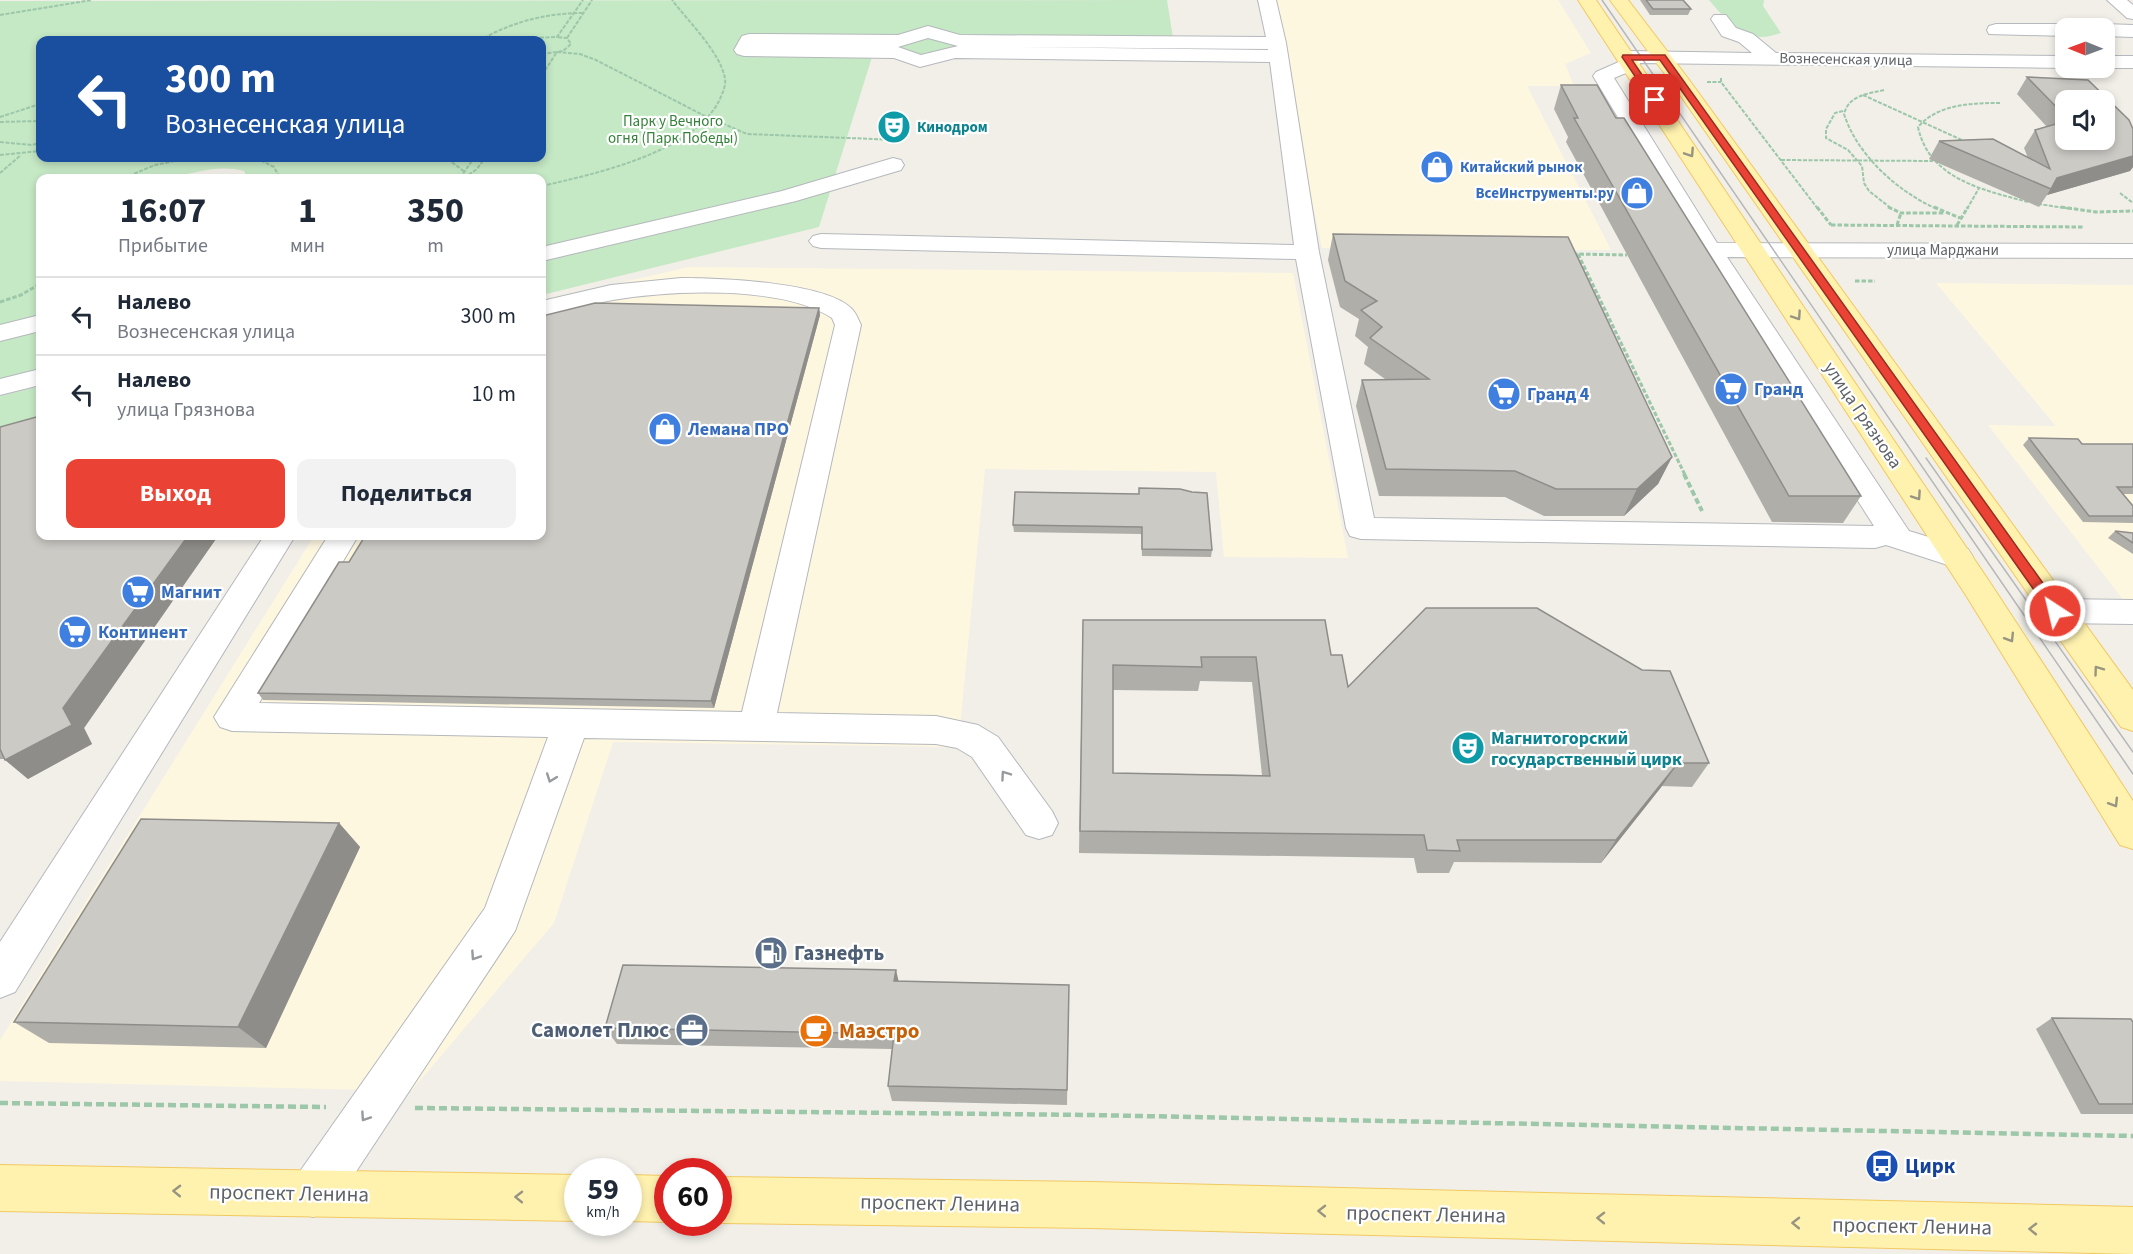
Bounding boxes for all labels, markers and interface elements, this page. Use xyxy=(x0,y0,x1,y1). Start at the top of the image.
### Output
north arrow xyxy=(2055,18,2115,78)
map controls xyxy=(2055,18,2115,150)
street label: Вознесенская улица xyxy=(1779,48,1913,71)
text: 300 m xyxy=(165,49,276,109)
icon: left xyxy=(66,60,144,138)
pin xyxy=(1629,74,1680,125)
icon: arrive xyxy=(1638,83,1671,116)
button: sound xyxy=(2055,90,2115,150)
text: Вознесенская улица xyxy=(165,105,405,144)
theatre icon: Кинодром xyxy=(876,109,912,145)
park label: Парк у Вечного огня (Парк Победы) xyxy=(608,111,738,149)
place label: Кинодром xyxy=(917,117,988,138)
one-way arrow xyxy=(1683,146,1694,157)
shop icon: Китайский рынок xyxy=(1419,149,1455,185)
place label: Китайский рынок xyxy=(1460,157,1583,178)
shop icon: ВсеИнструменты.ру xyxy=(1619,175,1655,211)
place label: ВсеИнструменты.ру xyxy=(1475,183,1614,204)
text: 16:07 xyxy=(120,185,206,236)
text: 1 xyxy=(298,185,317,236)
text: 350 xyxy=(407,185,464,236)
text: Прибытие xyxy=(118,232,208,260)
text: мин xyxy=(290,232,325,260)
text: m xyxy=(427,232,444,260)
street label: улица Марджани xyxy=(1887,240,1999,261)
text: Налево xyxy=(117,286,191,318)
icon: left xyxy=(66,300,99,333)
text: 300 m xyxy=(461,300,516,332)
one-way arrow xyxy=(1790,310,1802,320)
text: Вознесенская улица xyxy=(117,318,295,346)
street label: улица Грязнова xyxy=(1818,357,1908,474)
text: Налево xyxy=(117,364,191,396)
supermarket icon: Гранд xyxy=(1713,371,1749,407)
supermarket icon: Гранд 4 xyxy=(1486,376,1522,412)
place label: Гранд xyxy=(1754,377,1804,402)
icon: left xyxy=(66,378,99,411)
text: 10 m xyxy=(471,378,516,410)
place label: Гранд 4 xyxy=(1527,382,1590,407)
text: улица Грязнова xyxy=(117,396,255,424)
shop icon: Лемана ПРО xyxy=(647,411,683,447)
place label: Лемана ПРО xyxy=(687,417,789,442)
button: Выход xyxy=(66,459,285,528)
button: Поделиться xyxy=(297,459,516,528)
one-way arrow xyxy=(1910,489,1921,500)
supermarket icon: Магнит xyxy=(120,574,156,610)
position arrow xyxy=(2023,579,2087,643)
place label: Магнит xyxy=(161,580,222,605)
supermarket icon: Континент xyxy=(57,614,93,650)
place label: Континент xyxy=(98,620,188,645)
one-way arrow xyxy=(2002,632,2014,642)
one-way arrow xyxy=(2095,665,2106,676)
place label: Магнитогорский государственный цирк xyxy=(1491,726,1682,772)
theatre icon: Магнитогорский государственный цирк xyxy=(1450,730,1486,766)
one-way arrow xyxy=(1001,770,1012,781)
one-way arrow xyxy=(545,772,558,783)
one-way arrow xyxy=(2107,796,2118,807)
fuel station icon: Газнефть xyxy=(753,935,789,971)
place label: Газнефть xyxy=(794,938,884,968)
one-way arrow xyxy=(471,950,482,961)
office icon: Самолет Плюс xyxy=(674,1012,710,1048)
cafe icon: Маэстро xyxy=(798,1013,834,1049)
place label: Самолет Плюс xyxy=(531,1015,669,1045)
place label: Маэстро xyxy=(839,1016,920,1046)
one-way arrow xyxy=(361,1111,372,1122)
bus stop icon: Цирк xyxy=(1864,1148,1900,1184)
place label: Цирк xyxy=(1905,1151,1956,1181)
speed limit sign: 60 xyxy=(654,1158,732,1236)
text: 59 xyxy=(587,1168,619,1211)
street label: проспект Ленина xyxy=(209,1177,369,1209)
one-way arrow xyxy=(173,1185,182,1198)
street label: проспект Ленина xyxy=(860,1187,1020,1219)
one-way arrow xyxy=(515,1191,524,1203)
street label: проспект Ленина xyxy=(1346,1198,1506,1230)
text: km/h xyxy=(586,1202,620,1223)
one-way arrow xyxy=(1317,1205,1326,1217)
street label: проспект Ленина xyxy=(1832,1210,1992,1242)
one-way arrow xyxy=(1596,1212,1605,1224)
one-way arrow xyxy=(1791,1216,1800,1229)
one-way arrow xyxy=(2028,1222,2037,1235)

